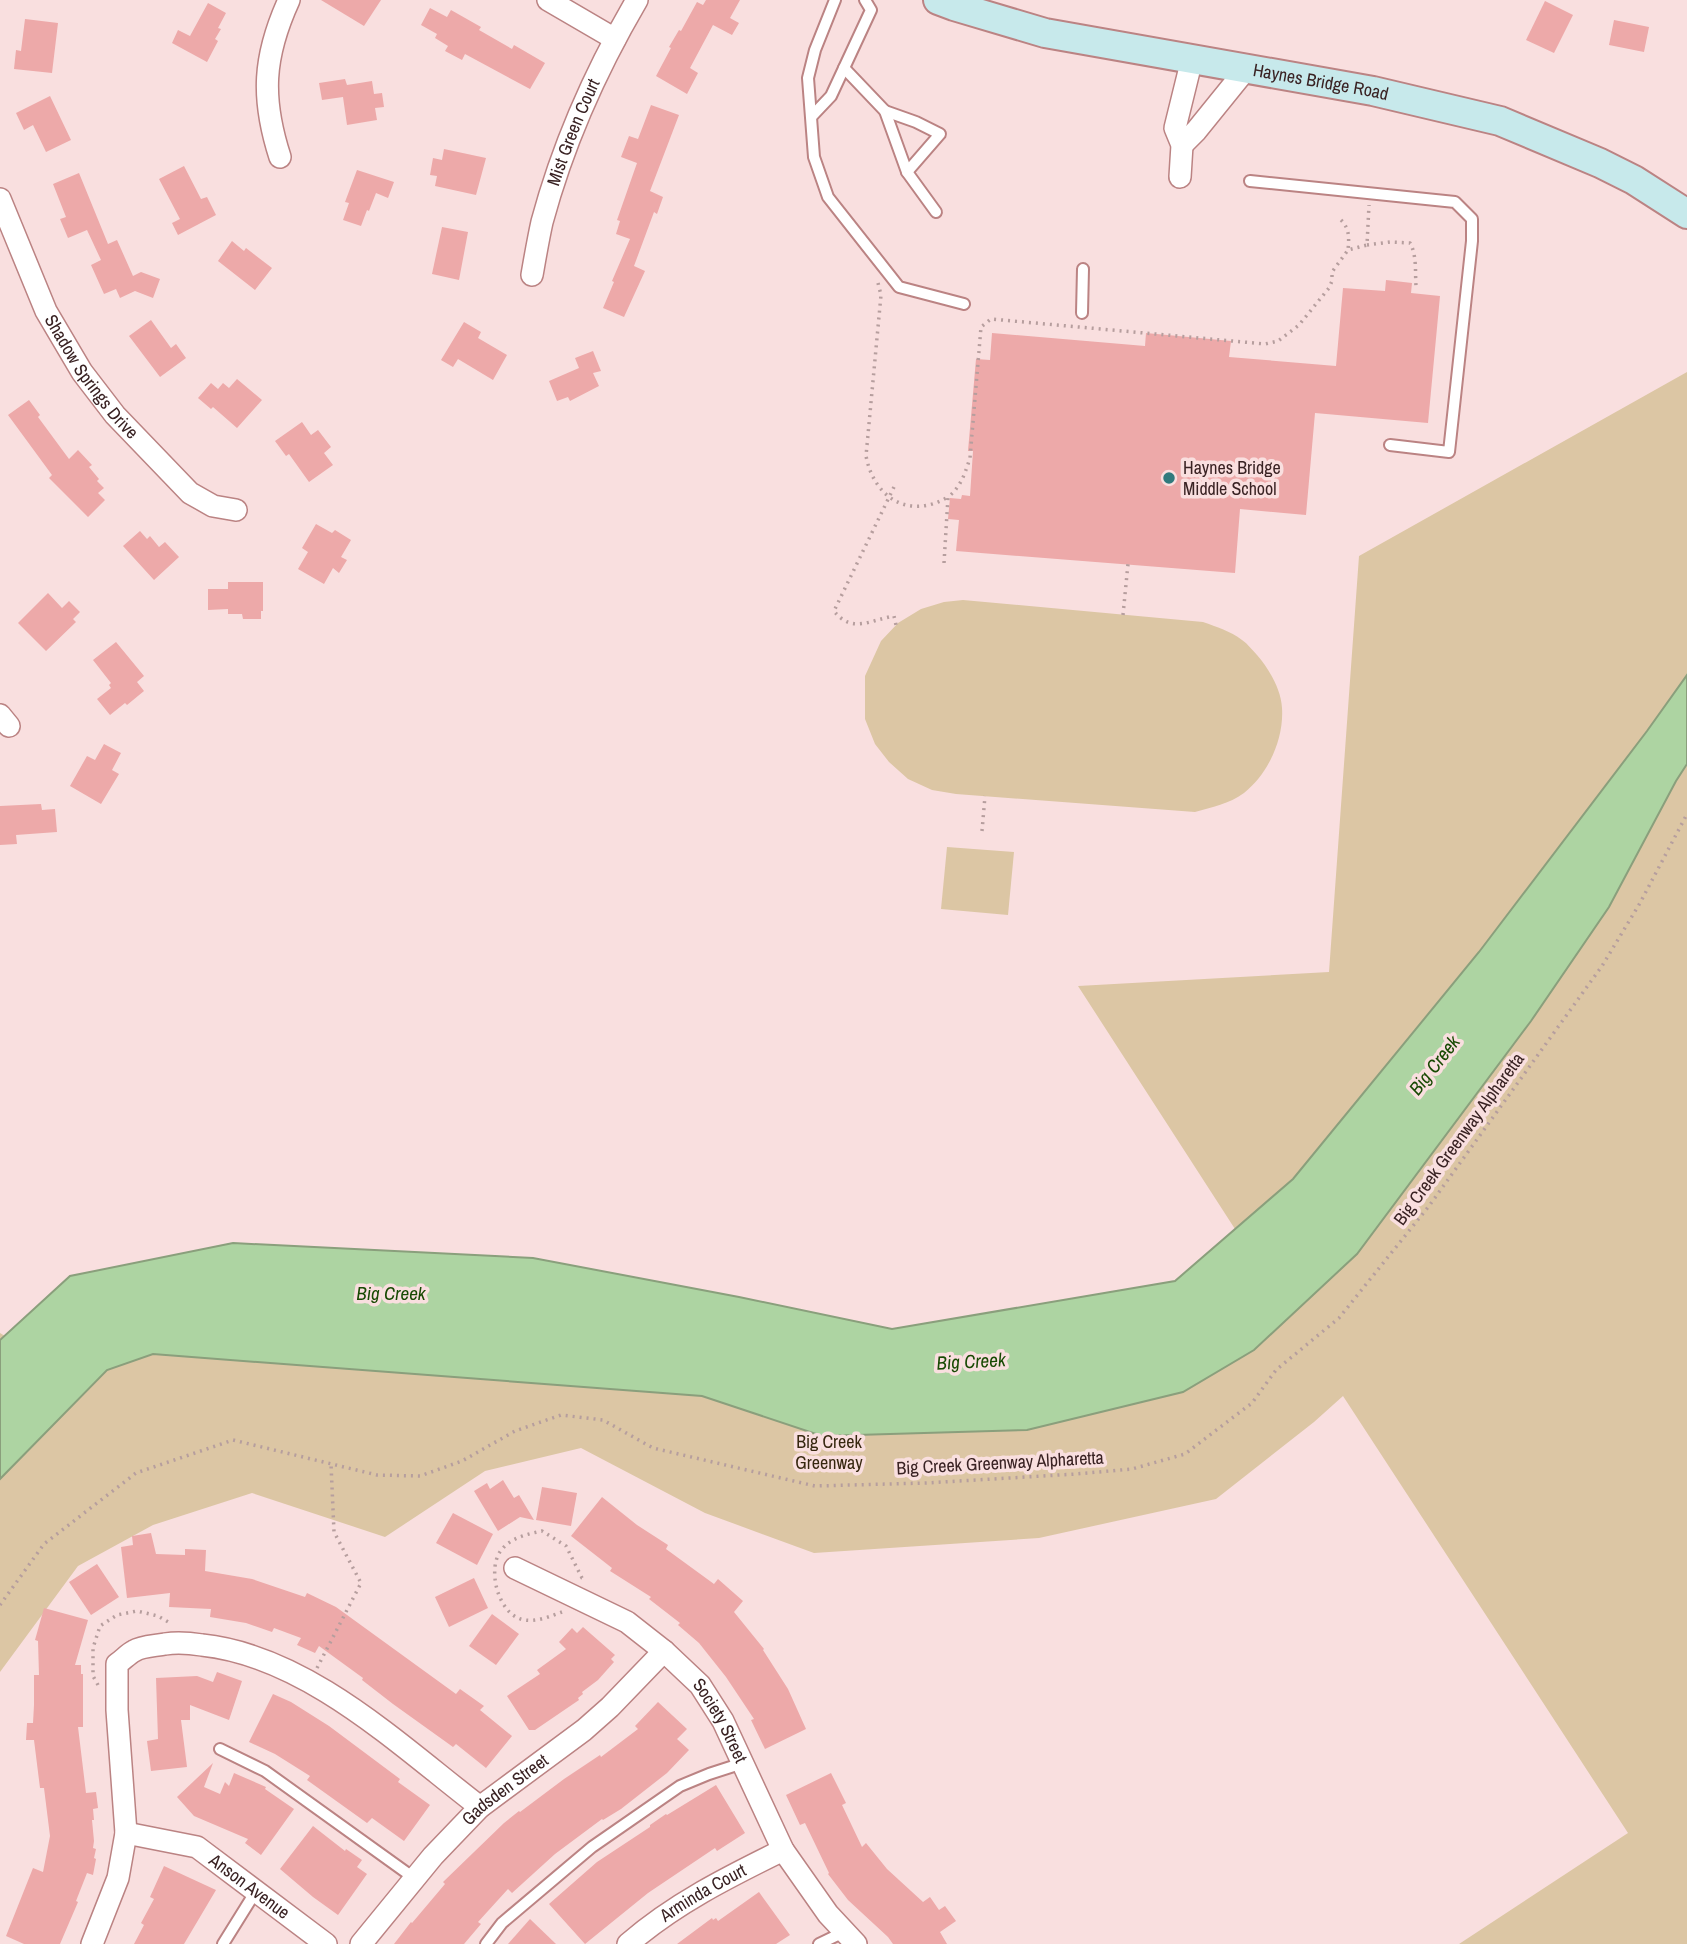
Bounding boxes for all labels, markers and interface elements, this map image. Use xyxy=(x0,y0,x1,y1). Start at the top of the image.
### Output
street label: Haynes Bridge Road xyxy=(1251,57,1391,106)
street label: Mist Green Court xyxy=(541,74,606,189)
street label: Shadow Springs Drive xyxy=(39,310,144,444)
place label: Haynes Bridge Middle School xyxy=(1183,455,1281,501)
marker: Haynes Bridge Middle School xyxy=(1161,470,1177,486)
water label: Big Creek xyxy=(1402,1029,1466,1100)
street label: Big Creek Greenway Alpharetta xyxy=(1387,1047,1530,1230)
water label: Big Creek xyxy=(356,1280,427,1306)
water label: Big Creek xyxy=(936,1346,1007,1376)
park label: Big Creek Greenway xyxy=(795,1429,863,1475)
street label: Big Creek Greenway Alpharetta xyxy=(896,1445,1104,1480)
street label: Society Street xyxy=(688,1672,754,1767)
street label: Gadsden Street xyxy=(456,1748,553,1831)
street label: Anson Avenue xyxy=(203,1847,295,1925)
street label: Arminda Court xyxy=(654,1858,750,1928)

